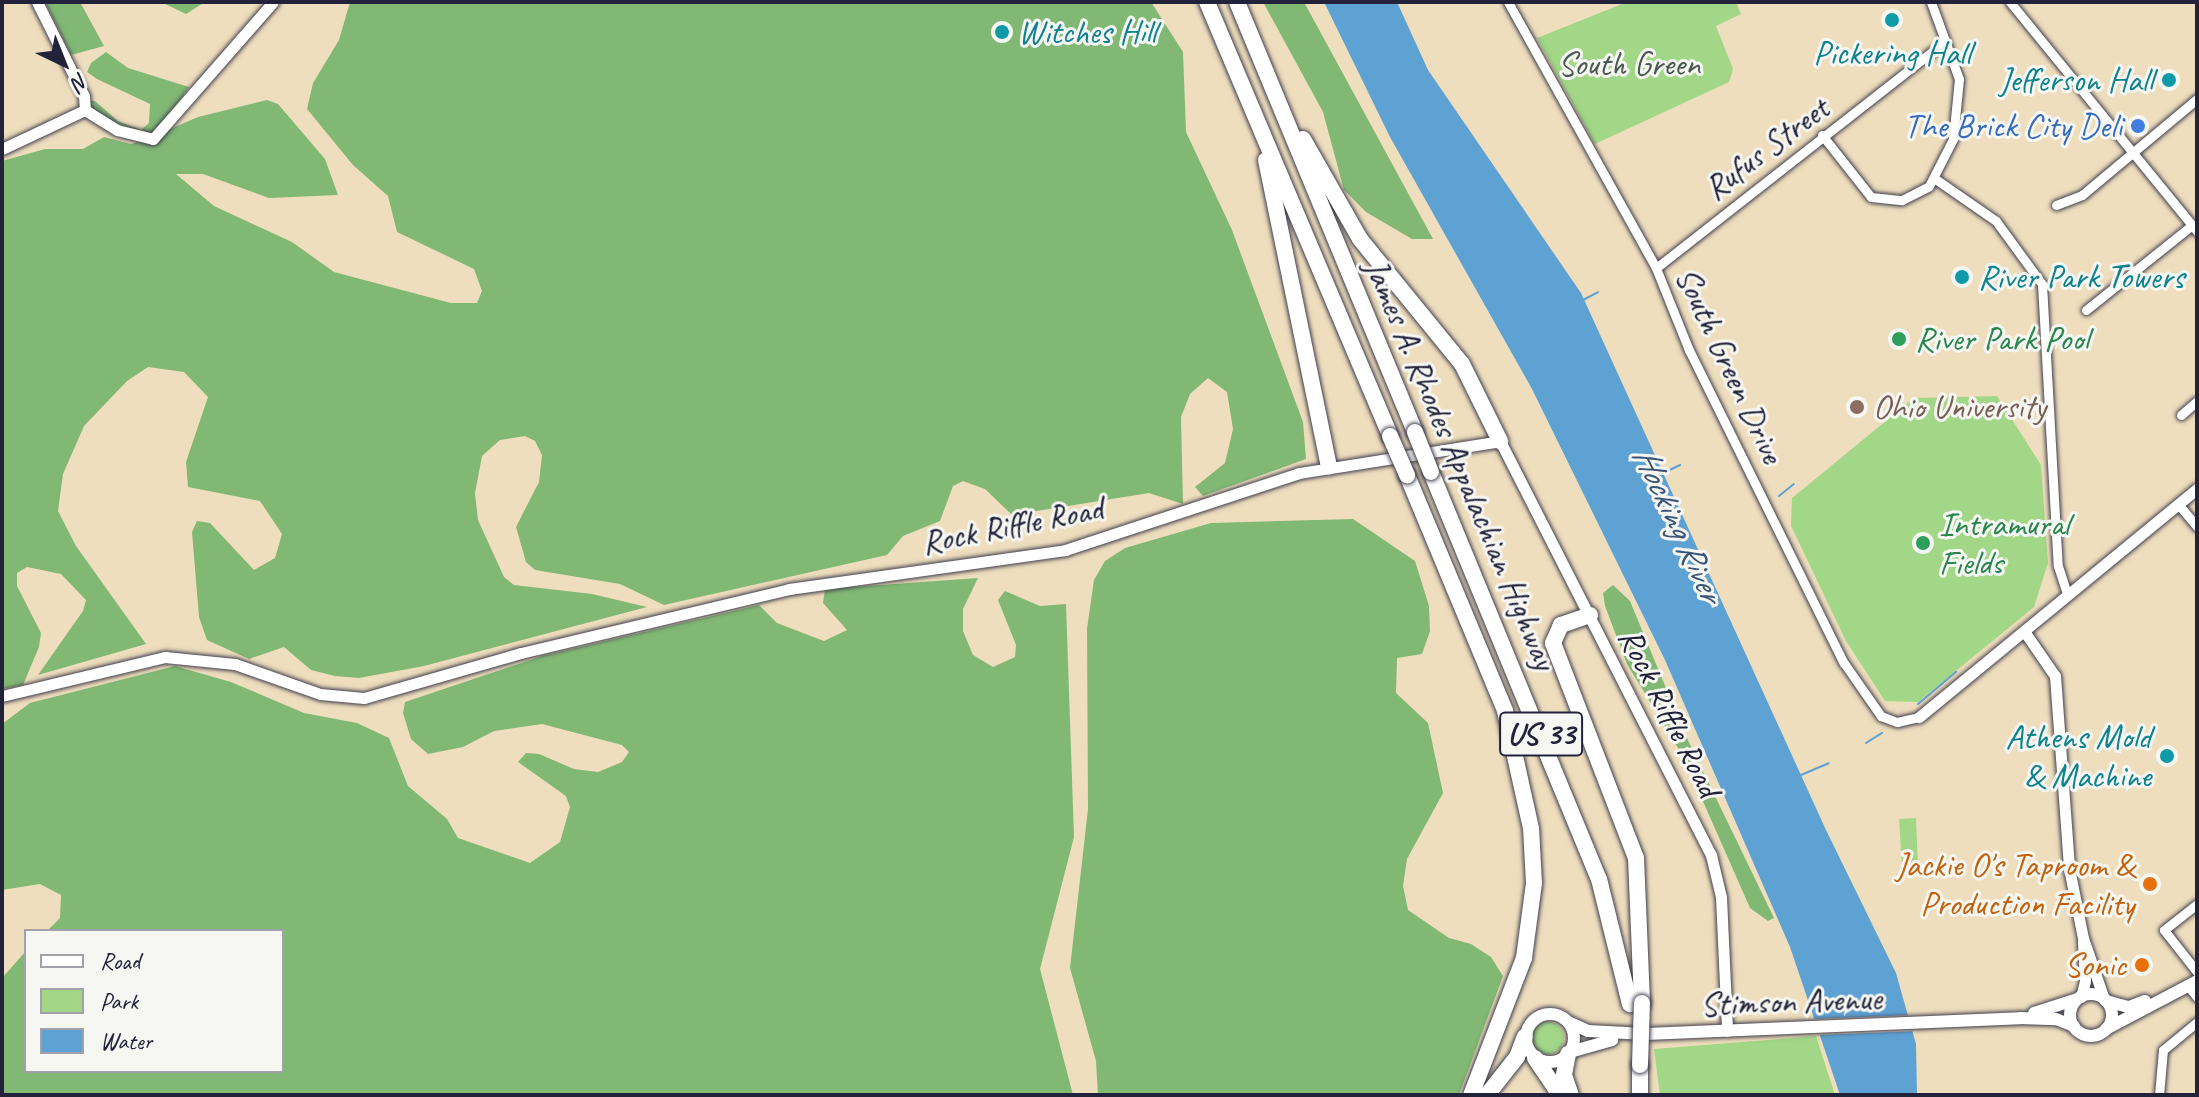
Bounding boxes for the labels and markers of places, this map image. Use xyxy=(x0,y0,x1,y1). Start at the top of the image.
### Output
marker: Pickering Hall xyxy=(1883,11,1901,29)
place label: Witches Hill xyxy=(1018,12,1157,52)
marker: Witches Hill xyxy=(993,23,1011,41)
place label: Pickering Hall xyxy=(1813,33,1971,73)
place label: Jefferson Hall xyxy=(1999,60,2153,100)
marker: Jefferson Hall xyxy=(2160,71,2178,89)
place label: The Brick City Deli xyxy=(1905,106,2122,146)
marker: The Brick City Deli xyxy=(2129,117,2147,135)
place label: River Park Towers xyxy=(1978,257,2185,297)
marker: River Park Towers xyxy=(1953,268,1971,286)
place label: River Park Pool xyxy=(1915,319,2089,359)
marker: River Park Pool xyxy=(1890,330,1908,348)
place label: Ohio University xyxy=(1873,387,2046,427)
marker: Ohio University xyxy=(1848,398,1866,416)
place label: Intramural Fields xyxy=(1939,503,2069,582)
marker: Intramural Fields xyxy=(1914,534,1932,552)
place label: Athens Mold & Machine xyxy=(2005,716,2151,796)
marker: Athens Mold & Machine xyxy=(2158,747,2176,765)
place label: Jackie O's Taproom & Production Facility xyxy=(1895,844,2134,924)
marker: Jackie O's Taproom & Production Facility xyxy=(2141,875,2159,893)
place label: Sonic xyxy=(2064,945,2126,985)
marker: Sonic xyxy=(2133,956,2151,974)

